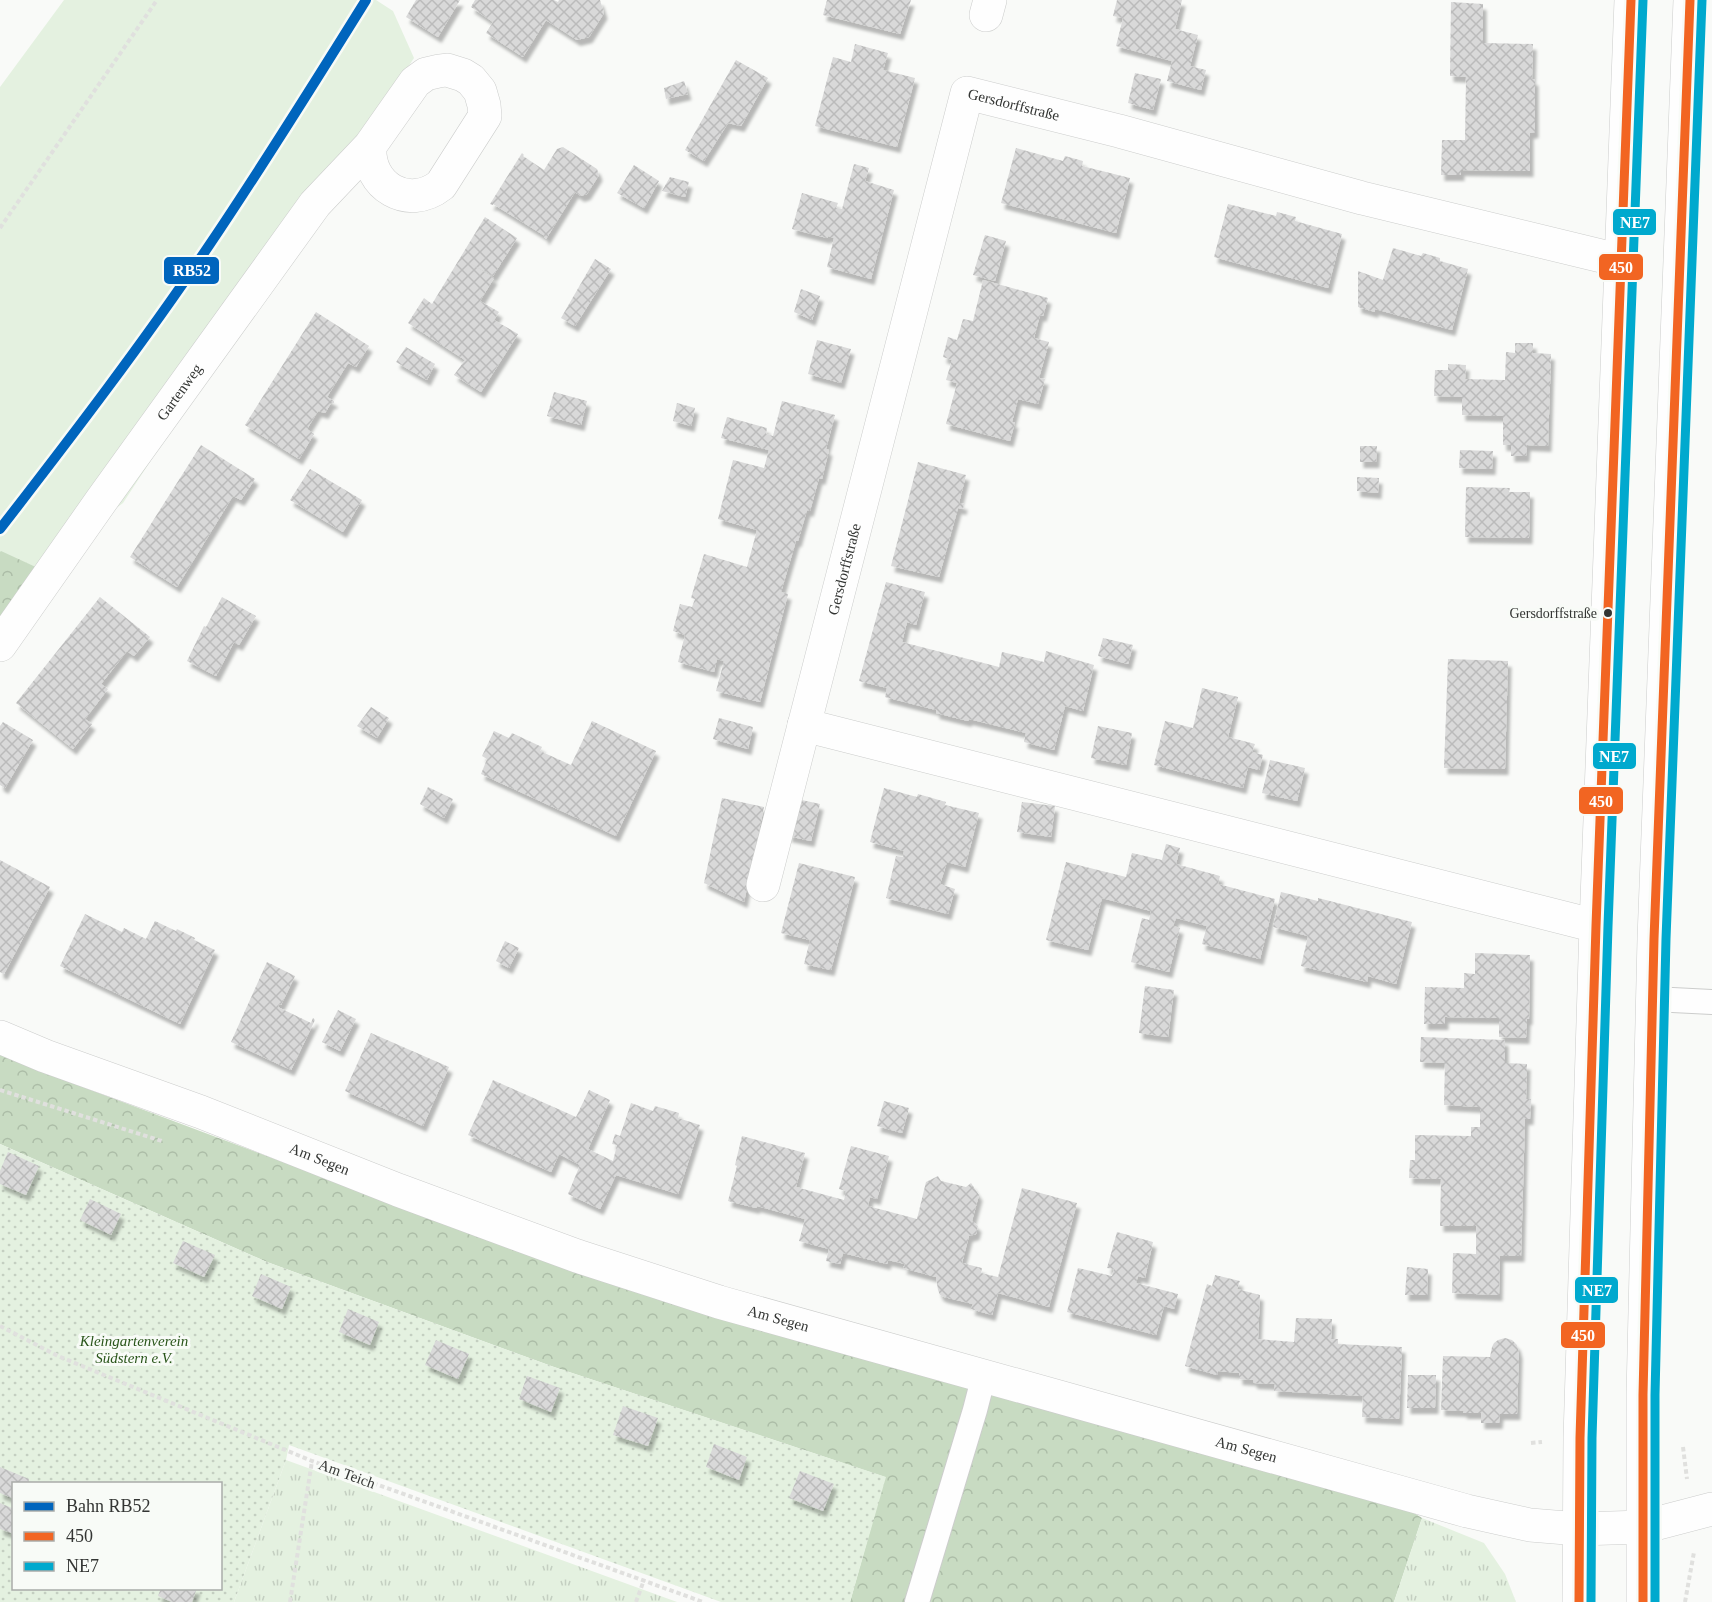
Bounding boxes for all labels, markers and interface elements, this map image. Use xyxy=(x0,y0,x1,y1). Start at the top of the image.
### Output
street label: Gersdorffstraße xyxy=(966,86,1062,124)
line badge: NE7 xyxy=(1612,208,1657,236)
text: NE7 xyxy=(1620,214,1650,231)
line badge: 450 xyxy=(1598,253,1644,281)
line badge: RB52 xyxy=(163,256,220,285)
text: 450 xyxy=(1609,259,1633,276)
text: RB52 xyxy=(173,262,211,279)
street label: Gartenweg xyxy=(154,360,205,424)
street label: Gersdorffstraße xyxy=(825,521,864,617)
place label: Gersdorffstraße xyxy=(1509,606,1597,621)
marker: Gersdorffstraße xyxy=(1602,607,1614,619)
line badge: NE7 xyxy=(1592,742,1637,770)
text: NE7 xyxy=(1599,748,1629,765)
line badge: 450 xyxy=(1578,786,1624,815)
text: 450 xyxy=(1589,793,1613,810)
street label: Am Segen xyxy=(287,1140,352,1178)
line badge: NE7 xyxy=(1574,1276,1619,1304)
text: NE7 xyxy=(1582,1282,1612,1299)
street label: Am Segen xyxy=(746,1302,811,1335)
line badge: 450 xyxy=(1560,1321,1606,1349)
text: 450 xyxy=(1571,1327,1595,1344)
park label: Kleingartenverein Südstern e.V. xyxy=(79,1333,188,1366)
street label: Am Segen xyxy=(1214,1433,1279,1466)
street label: Am Teich xyxy=(317,1456,378,1492)
legend xyxy=(12,1482,222,1590)
text: Bahn RB52 xyxy=(66,1496,151,1516)
text: 450 xyxy=(66,1526,93,1546)
text: NE7 xyxy=(66,1556,99,1576)

